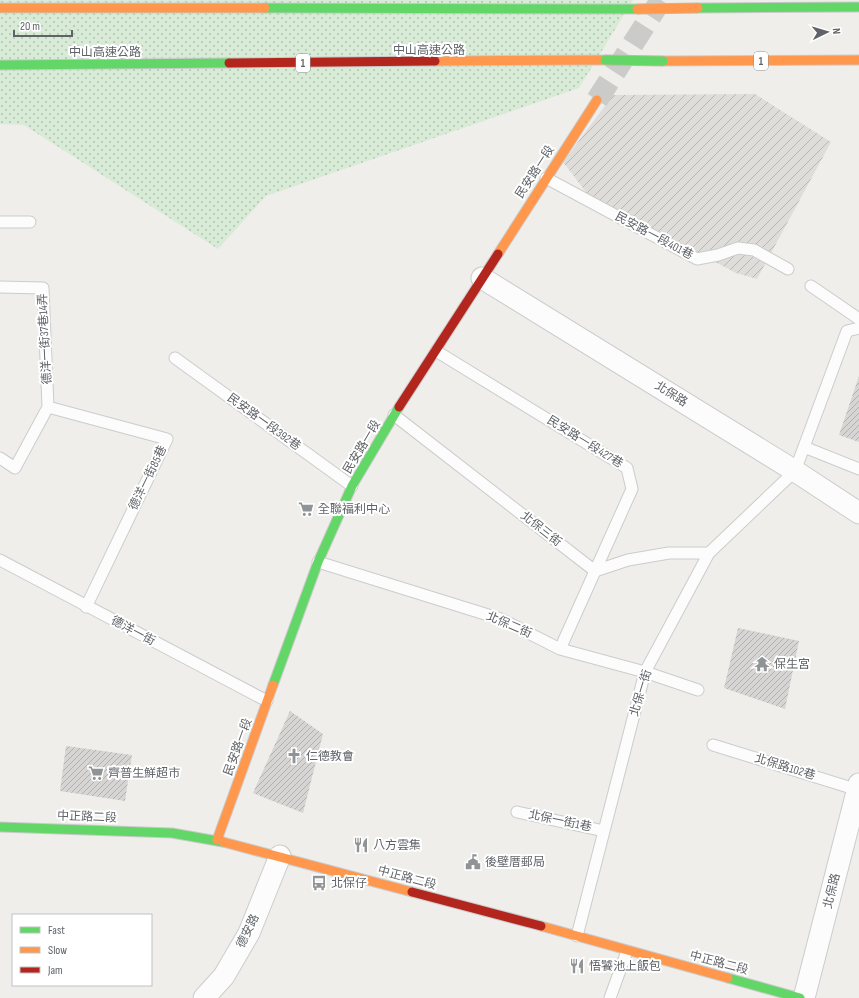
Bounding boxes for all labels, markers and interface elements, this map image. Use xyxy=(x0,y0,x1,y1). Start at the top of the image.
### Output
scale bar xyxy=(14,12,72,38)
north arrow xyxy=(807,12,847,52)
text: 20 m xyxy=(20,19,40,34)
text: N xyxy=(830,28,843,35)
street label: 中山高速公路 xyxy=(393,43,465,58)
street label: 中山高速公路 xyxy=(69,45,141,60)
road number: 1 xyxy=(754,52,768,70)
road number: 1 xyxy=(296,54,310,72)
street label: 民安路一段 xyxy=(512,143,558,201)
street label: 民安路一段401巷 xyxy=(612,209,696,263)
street label: 德洋一街37巷14弄 xyxy=(35,293,55,385)
street label: 北保路 xyxy=(652,378,690,410)
street label: 民安路一段392巷 xyxy=(224,390,304,454)
street label: 民安路一段427巷 xyxy=(544,413,626,471)
street label: 民安路一段 xyxy=(340,417,384,477)
street label: 德洋一街85巷 xyxy=(126,443,170,513)
supermarket icon: 全聯福利中心 xyxy=(297,500,315,518)
place label: 全聯福利中心 xyxy=(318,502,390,517)
street label: 北保三街 xyxy=(517,508,565,550)
street label: 北保二街 xyxy=(484,609,534,641)
street label: 德洋一街 xyxy=(108,613,158,649)
temple icon: 保生宮 xyxy=(753,655,771,673)
place label: 保生宮 xyxy=(774,657,810,672)
street label: 北保一街 xyxy=(627,668,655,718)
street label: 民安路一段 xyxy=(221,716,255,778)
church icon: 仁德教會 xyxy=(285,747,303,765)
place label: 仁德教會 xyxy=(306,749,354,764)
street label: 北保路102巷 xyxy=(753,751,817,783)
supermarket icon: 齊普生鮮超市 xyxy=(87,764,105,782)
place label: 齊普生鮮超市 xyxy=(108,766,180,781)
street label: 北保一街1巷 xyxy=(527,807,593,835)
street label: 中正路二段 xyxy=(57,808,117,826)
restaurant icon: 八方雲集 xyxy=(352,836,370,854)
place label: 八方雲集 xyxy=(373,838,421,853)
public building icon: 後壁厝郵局 xyxy=(464,853,482,871)
place label: 後壁厝郵局 xyxy=(485,855,545,870)
street label: 中正路二段 xyxy=(376,863,438,893)
street label: 北保路 xyxy=(820,872,844,910)
bus stop icon: 北保仔 xyxy=(310,874,328,892)
place label: 北保仔 xyxy=(331,876,367,891)
street label: 德安路 xyxy=(233,912,263,950)
legend xyxy=(12,914,152,986)
text: Fast xyxy=(48,923,65,938)
text: Slow xyxy=(48,943,67,958)
street label: 中正路二段 xyxy=(688,948,750,978)
restaurant icon: 悟饕池上飯包 xyxy=(568,957,586,975)
place label: 悟饕池上飯包 xyxy=(589,959,661,974)
text: Jam xyxy=(47,963,63,978)

